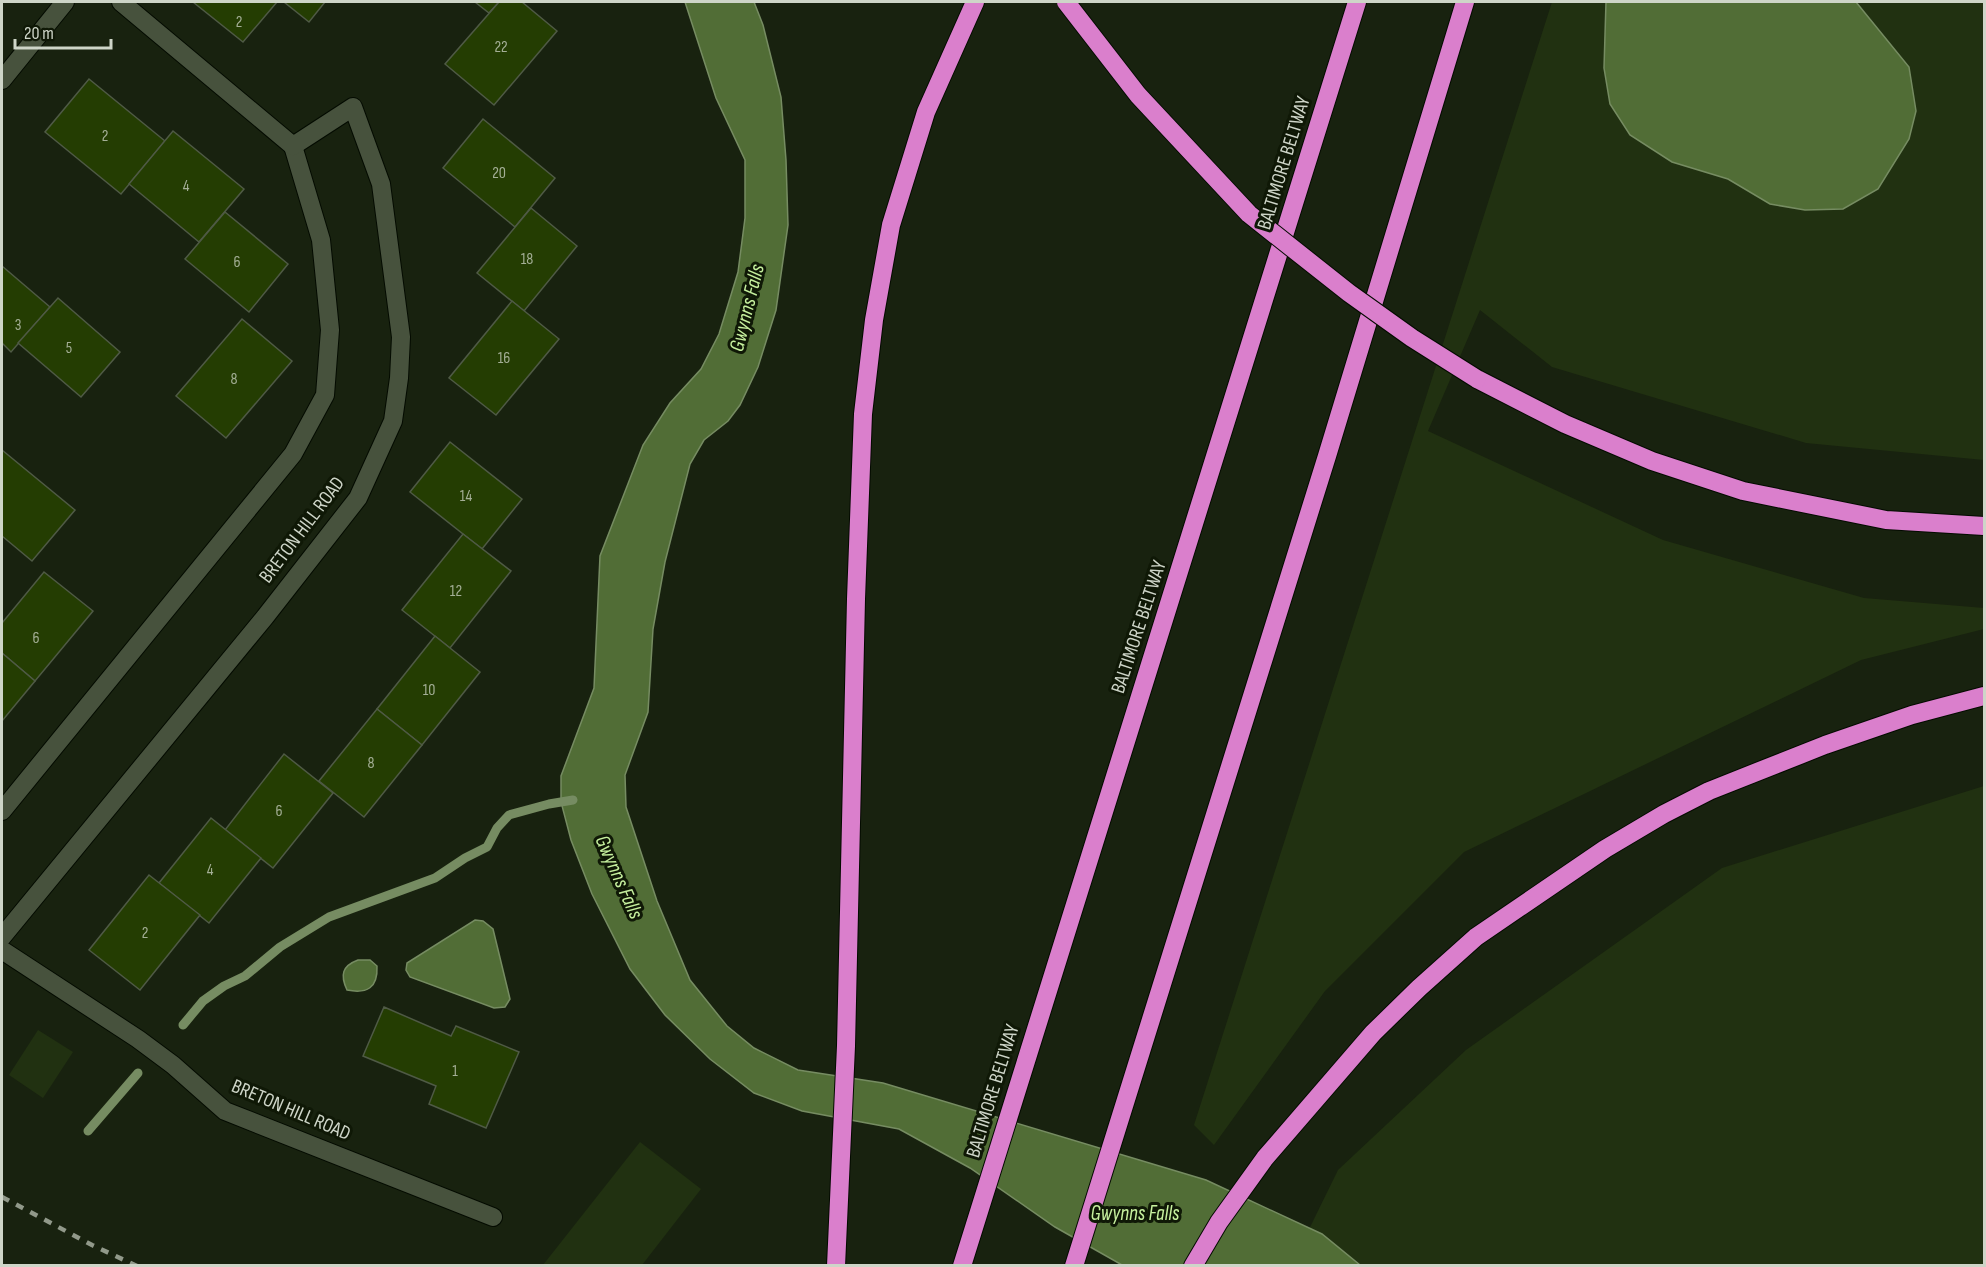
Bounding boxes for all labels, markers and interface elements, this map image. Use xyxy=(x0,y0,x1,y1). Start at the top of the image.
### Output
scale bar xyxy=(15,12,111,50)
house number: 2 xyxy=(236,13,242,32)
text: 20 m xyxy=(24,23,54,44)
house number: 22 xyxy=(494,38,508,57)
street label: BALTIMORE BELTWAY xyxy=(1252,93,1316,233)
house number: 2 xyxy=(102,127,108,146)
house number: 20 xyxy=(492,164,506,183)
house number: 4 xyxy=(183,177,190,196)
house number: 18 xyxy=(521,250,533,269)
house number: 6 xyxy=(233,253,241,272)
water label: Gwynns Falls xyxy=(724,261,770,354)
house number: 3 xyxy=(15,316,21,335)
house number: 5 xyxy=(66,339,72,358)
house number: 16 xyxy=(498,349,510,368)
house number: 8 xyxy=(230,370,238,389)
street label: BRETON HILL ROAD xyxy=(254,472,350,588)
house number: 14 xyxy=(460,487,472,506)
street label: BALTIMORE BELTWAY xyxy=(1106,557,1172,696)
house number: 12 xyxy=(450,582,462,601)
house number: 6 xyxy=(32,629,40,648)
house number: 10 xyxy=(423,681,435,700)
house number: 8 xyxy=(367,754,375,773)
house number: 6 xyxy=(275,802,283,821)
water label: Gwynns Falls xyxy=(589,831,649,923)
house number: 4 xyxy=(207,861,214,880)
house number: 2 xyxy=(142,924,148,943)
street label: BALTIMORE BELTWAY xyxy=(961,1021,1025,1161)
house number: 1 xyxy=(452,1062,458,1081)
street label: BRETON HILL ROAD xyxy=(228,1074,354,1146)
water label: Gwynns Falls xyxy=(1091,1201,1180,1226)

